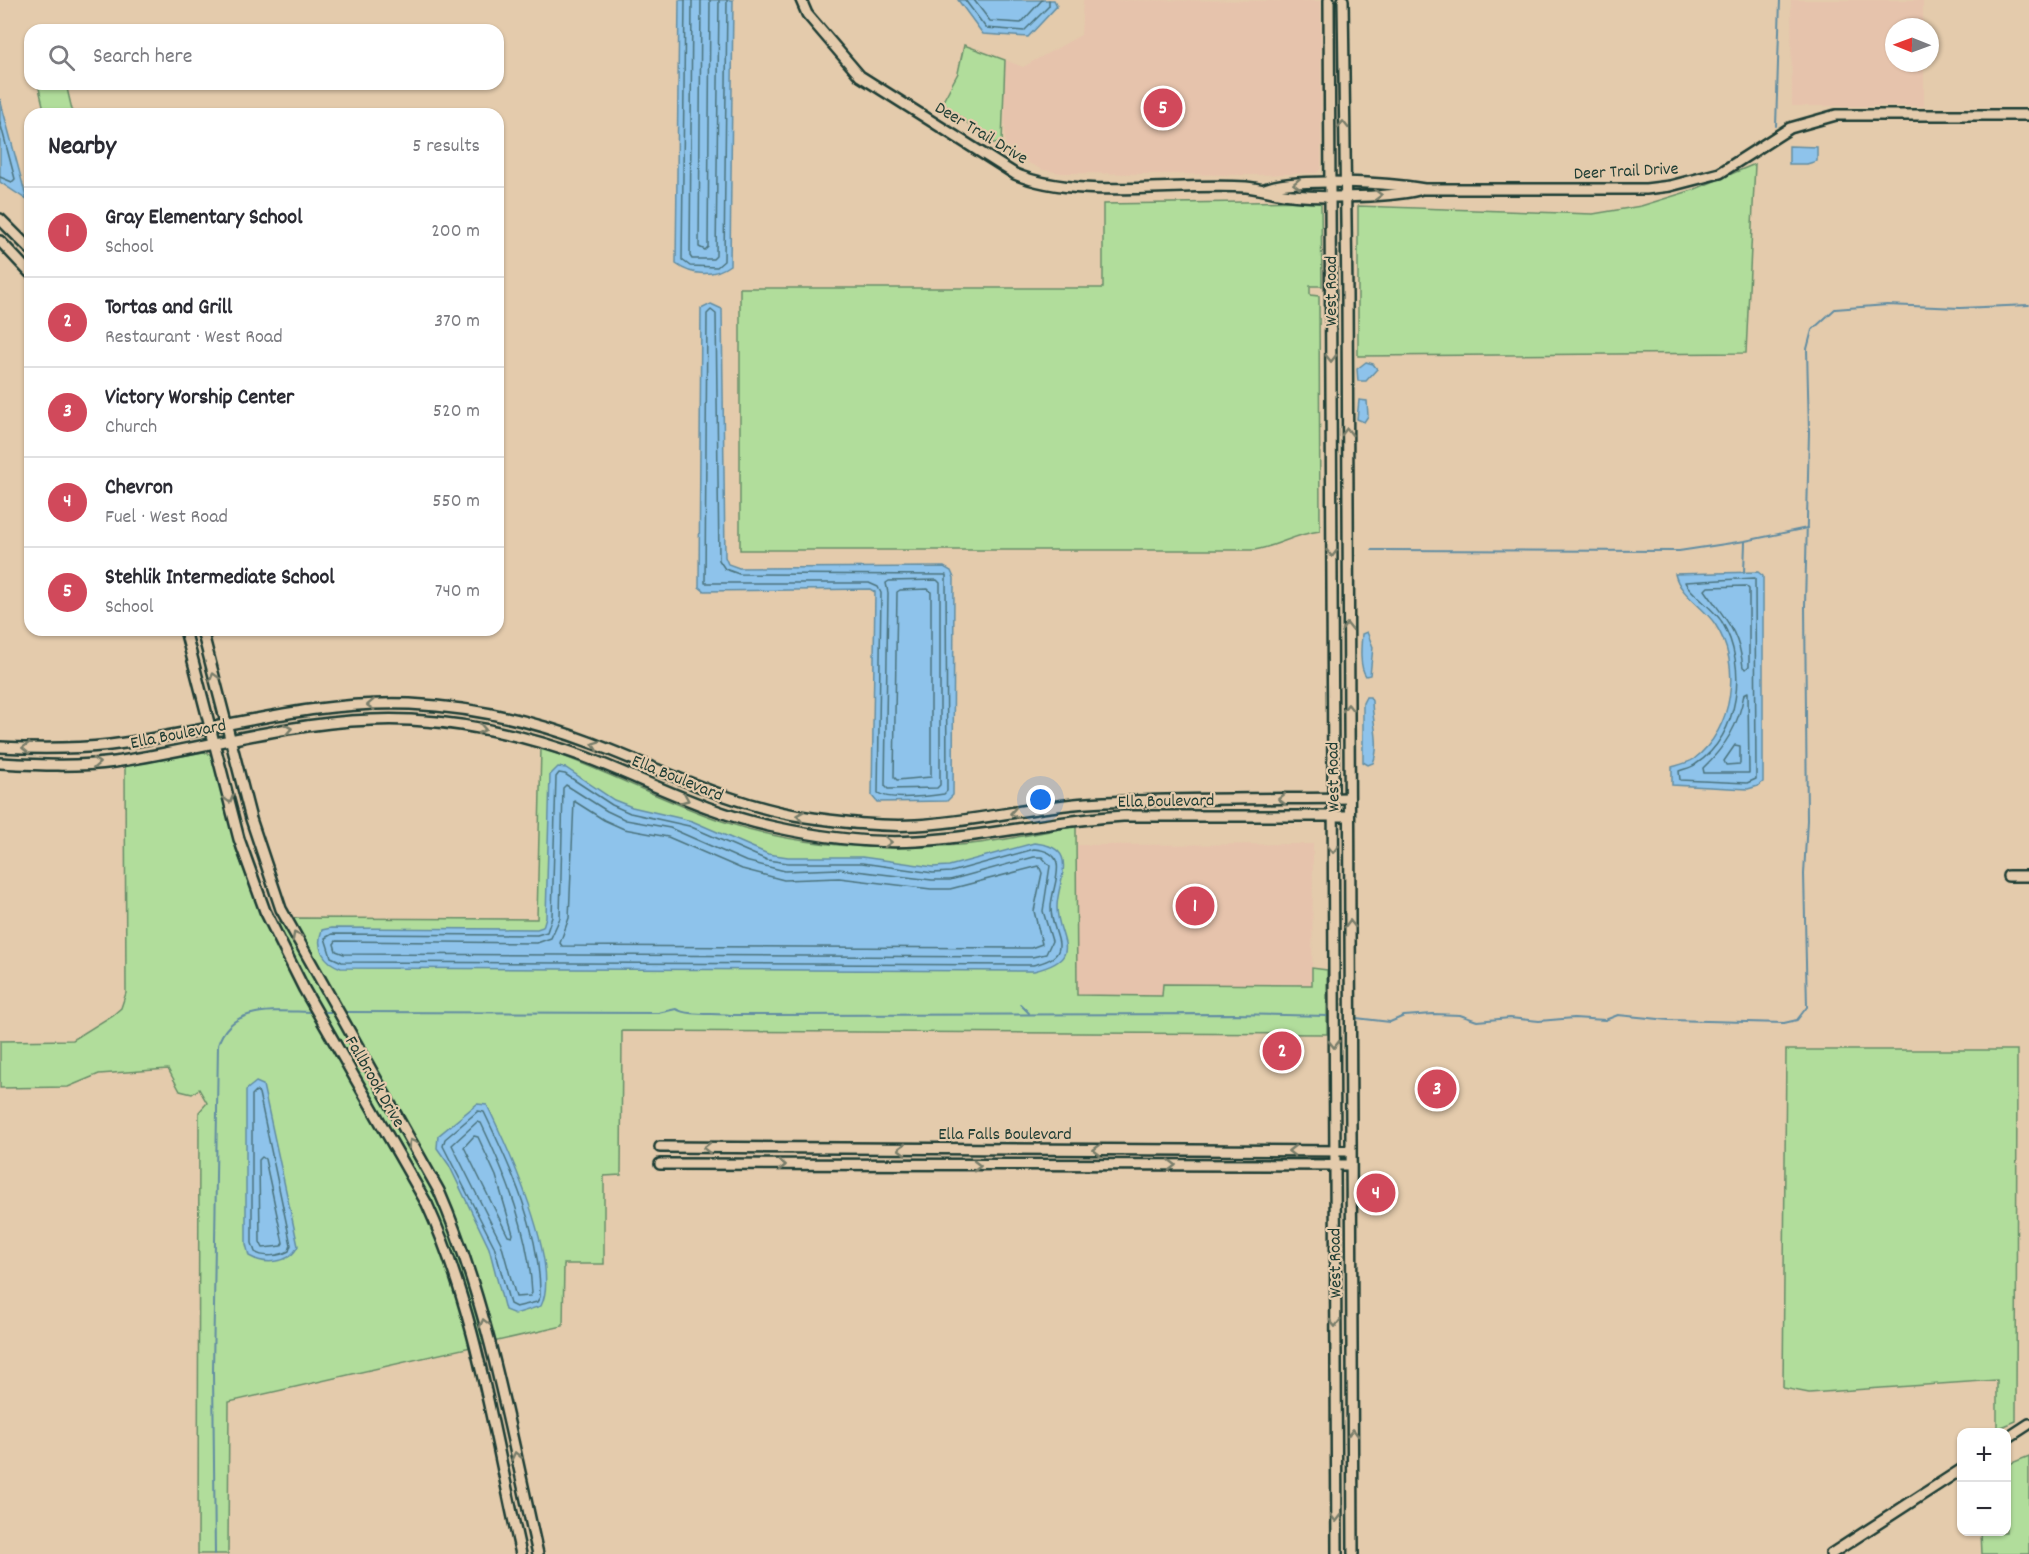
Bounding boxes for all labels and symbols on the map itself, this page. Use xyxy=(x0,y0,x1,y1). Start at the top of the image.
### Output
north arrow xyxy=(1885,18,1939,72)
pin: 5 xyxy=(1144,86,1182,130)
street label: Deer Trail Drive xyxy=(929,96,1032,172)
one-way arrow xyxy=(1337,121,1349,130)
street label: Deer Trail Drive xyxy=(1573,157,1679,188)
one-way arrow xyxy=(1293,178,1302,190)
one-way arrow xyxy=(1373,189,1382,201)
street label: West Road xyxy=(1320,256,1345,326)
one-way arrow xyxy=(1325,354,1337,363)
one-way arrow xyxy=(1340,427,1353,436)
one-way arrow xyxy=(1326,549,1339,558)
one-way arrow xyxy=(1341,622,1353,631)
one-way arrow xyxy=(209,672,221,683)
one-way arrow xyxy=(366,698,375,711)
one-way arrow xyxy=(1342,703,1354,712)
street label: Ella Boulevard xyxy=(129,714,228,757)
one-way arrow xyxy=(476,722,486,735)
one-way arrow xyxy=(282,723,292,736)
one-way arrow xyxy=(592,739,602,752)
one-way arrow xyxy=(22,742,31,755)
street label: West Road xyxy=(1321,742,1348,812)
street label: Ella Boulevard xyxy=(627,750,727,809)
one-way arrow xyxy=(91,756,100,769)
your location xyxy=(1026,785,1055,814)
street label: Ella Boulevard xyxy=(1117,789,1215,816)
one-way arrow xyxy=(679,792,690,804)
one-way arrow xyxy=(1278,793,1287,805)
one-way arrow xyxy=(222,794,235,804)
one-way arrow xyxy=(1010,806,1020,819)
one-way arrow xyxy=(795,810,804,822)
one-way arrow xyxy=(883,835,892,848)
one-way arrow xyxy=(1327,845,1340,854)
pin: 1 xyxy=(1176,884,1214,928)
one-way arrow xyxy=(1344,919,1356,928)
one-way arrow xyxy=(292,932,303,942)
pin: 2 xyxy=(1262,1028,1302,1074)
street label: Fallbrook Drive xyxy=(338,1032,410,1133)
one-way arrow xyxy=(1328,1040,1340,1049)
pin: 3 xyxy=(1418,1066,1456,1112)
street label: Ella Falls Boulevard xyxy=(938,1123,1072,1148)
one-way arrow xyxy=(408,1139,419,1149)
one-way arrow xyxy=(702,1142,711,1154)
one-way arrow xyxy=(897,1143,906,1155)
one-way arrow xyxy=(1092,1144,1101,1156)
one-way arrow xyxy=(1287,1144,1296,1157)
one-way arrow xyxy=(777,1159,786,1171)
one-way arrow xyxy=(1167,1159,1176,1171)
one-way arrow xyxy=(972,1160,981,1172)
pin: 4 xyxy=(1356,1170,1396,1216)
street label: West Road xyxy=(1323,1228,1350,1298)
one-way arrow xyxy=(478,1318,491,1328)
one-way arrow xyxy=(1329,1319,1341,1328)
one-way arrow xyxy=(1347,1428,1359,1437)
one-way arrow xyxy=(510,1451,523,1461)
one-way arrow xyxy=(1330,1514,1342,1523)

